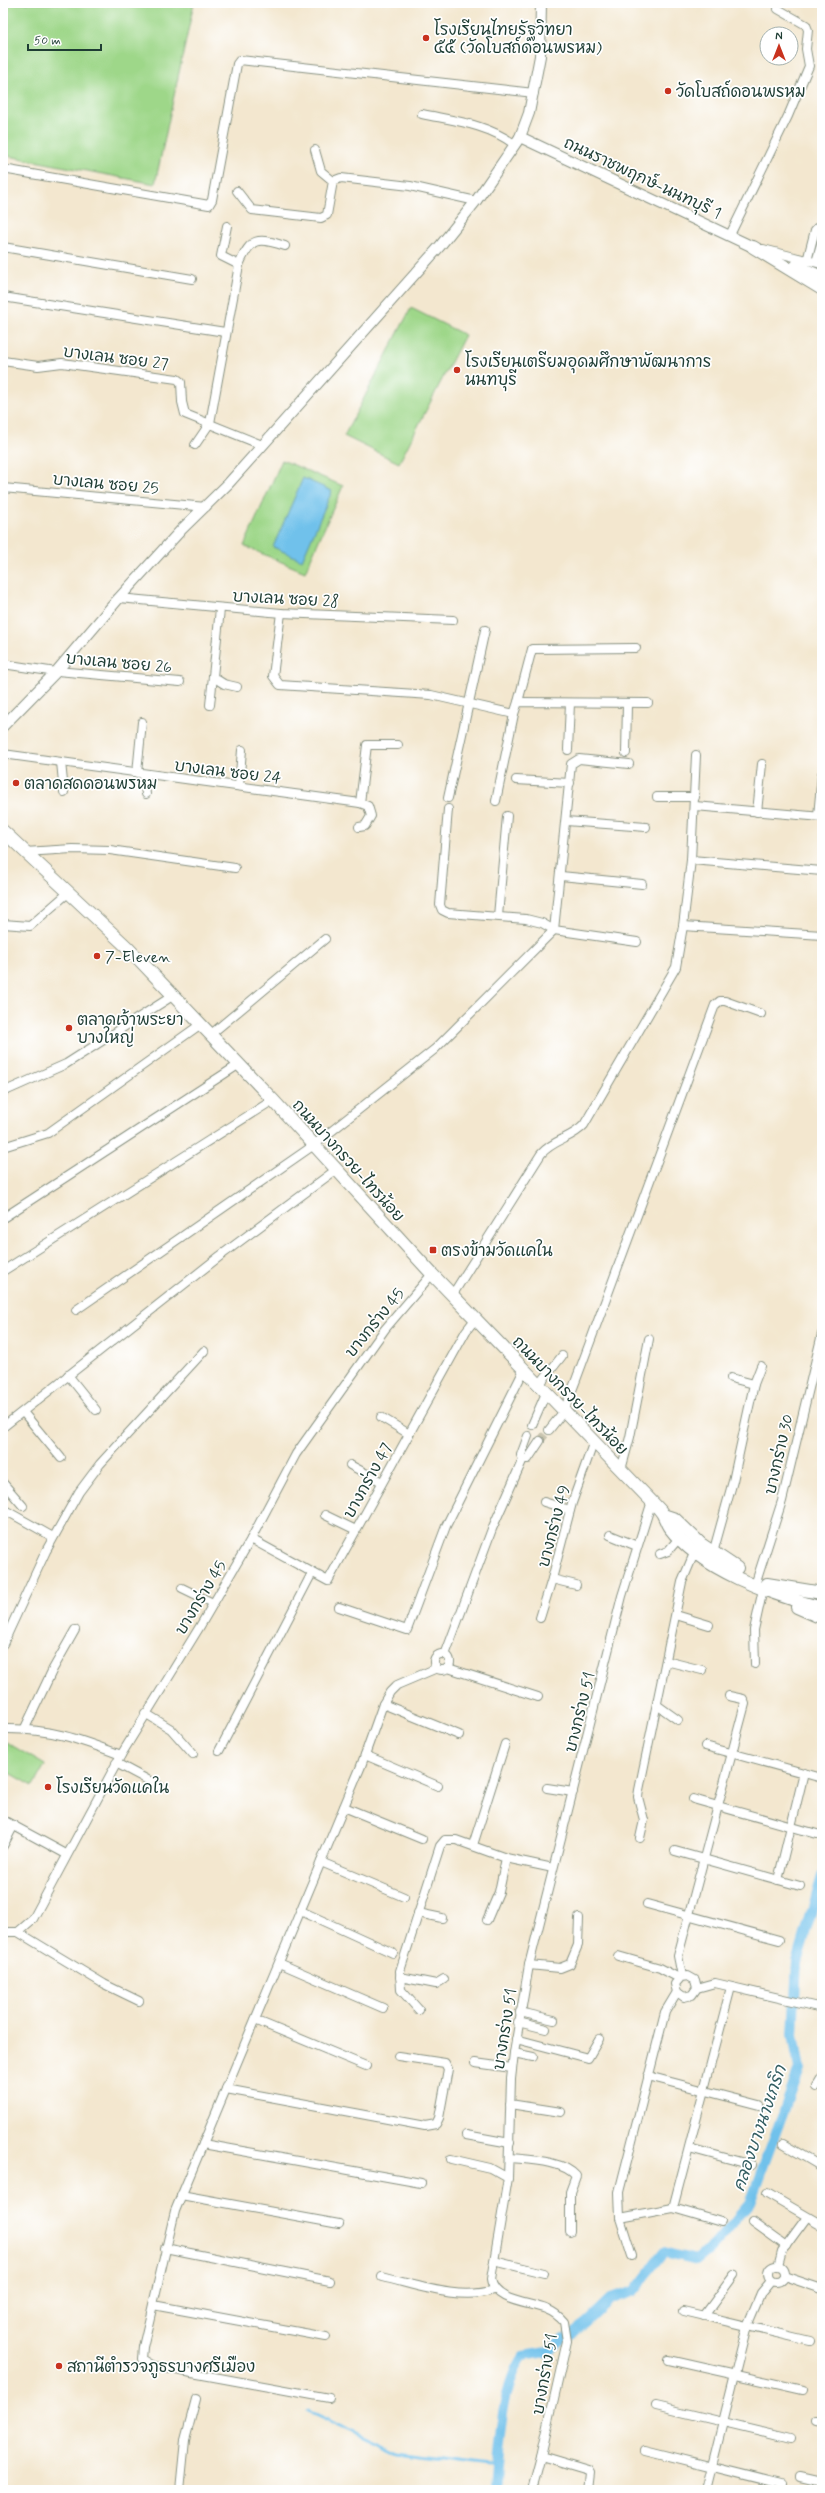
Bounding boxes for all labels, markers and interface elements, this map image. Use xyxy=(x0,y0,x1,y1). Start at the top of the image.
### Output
place label: โรงเรียนไทยรัฐวิทยา ๕๕ (วัดโบสถ์ดอนพรหม) xyxy=(434,18,602,59)
scale bar xyxy=(28,26,101,52)
north arrow xyxy=(759,26,799,66)
text: N xyxy=(775,30,783,44)
text: 50 m xyxy=(34,33,61,49)
marker: โรงเรียนไทยรัฐวิทยา ๕๕ (วัดโบสถ์ดอนพรหม) xyxy=(421,33,431,43)
place label: วัดโบสถ์ดอนพรหม xyxy=(676,80,806,103)
marker: วัดโบสถ์ดอนพรหม xyxy=(663,86,673,96)
street label: ถนนราชพฤกษ์-นนทบุรี 1 xyxy=(560,131,725,225)
street label: บางเลน ซอย 27 xyxy=(62,342,170,375)
place label: โรงเรียนเตรียมอุดมศึกษาพัฒนาการ นนทบุรี xyxy=(465,350,711,392)
marker: โรงเรียนเตรียมอุดมศึกษาพัฒนาการ นนทบุรี xyxy=(452,365,462,375)
street label: บางเลน ซอย 25 xyxy=(52,469,160,500)
street label: บางเลน ซอย 28 xyxy=(232,586,340,613)
street label: บางเลน ซอย 26 xyxy=(65,648,173,679)
street label: บางเลน ซอย 24 xyxy=(173,756,283,789)
place label: ตลาดสดดอนพรหม xyxy=(24,774,157,795)
marker: ตลาดสดดอนพรหม xyxy=(11,778,21,788)
place label: 7-Eleven xyxy=(105,947,171,968)
marker: 7-Eleven xyxy=(92,951,102,961)
place label: ตลาดเจ้าพระยา บางใหญ่ xyxy=(77,1009,183,1049)
marker: ตลาดเจ้าพระยา บางใหญ่ xyxy=(64,1023,74,1033)
street label: ถนนบางกรวย-ไทรน้อย xyxy=(287,1094,410,1227)
place label: ตรงข้ามวัดแคใน xyxy=(441,1239,553,1262)
marker: ตรงข้ามวัดแคใน xyxy=(428,1245,438,1255)
street label: บางกร่าง 45 xyxy=(339,1283,410,1362)
street label: ถนนบางกรวย-ไทรน้อย xyxy=(507,1331,634,1460)
street label: บางกร่าง 30 xyxy=(758,1412,799,1497)
street label: บางกร่าง 47 xyxy=(337,1438,398,1522)
street label: บางกร่าง 49 xyxy=(531,1482,576,1570)
street label: บางกร่าง 45 xyxy=(169,1556,232,1639)
street label: บางกร่าง 51 xyxy=(558,1670,601,1755)
place label: โรงเรียนวัดแคใน xyxy=(56,1776,169,1799)
marker: โรงเรียนวัดแคใน xyxy=(43,1782,53,1792)
street label: บางกร่าง 51 xyxy=(487,1987,522,2071)
water label: คลองบางนางเกริก xyxy=(728,2061,792,2194)
street label: บางกร่าง 51 xyxy=(526,2332,563,2416)
place label: สถานีตำรวจภูธรบางศรีเมือง xyxy=(67,2355,255,2379)
marker: สถานีตำรวจภูธรบางศรีเมือง xyxy=(54,2361,64,2371)

